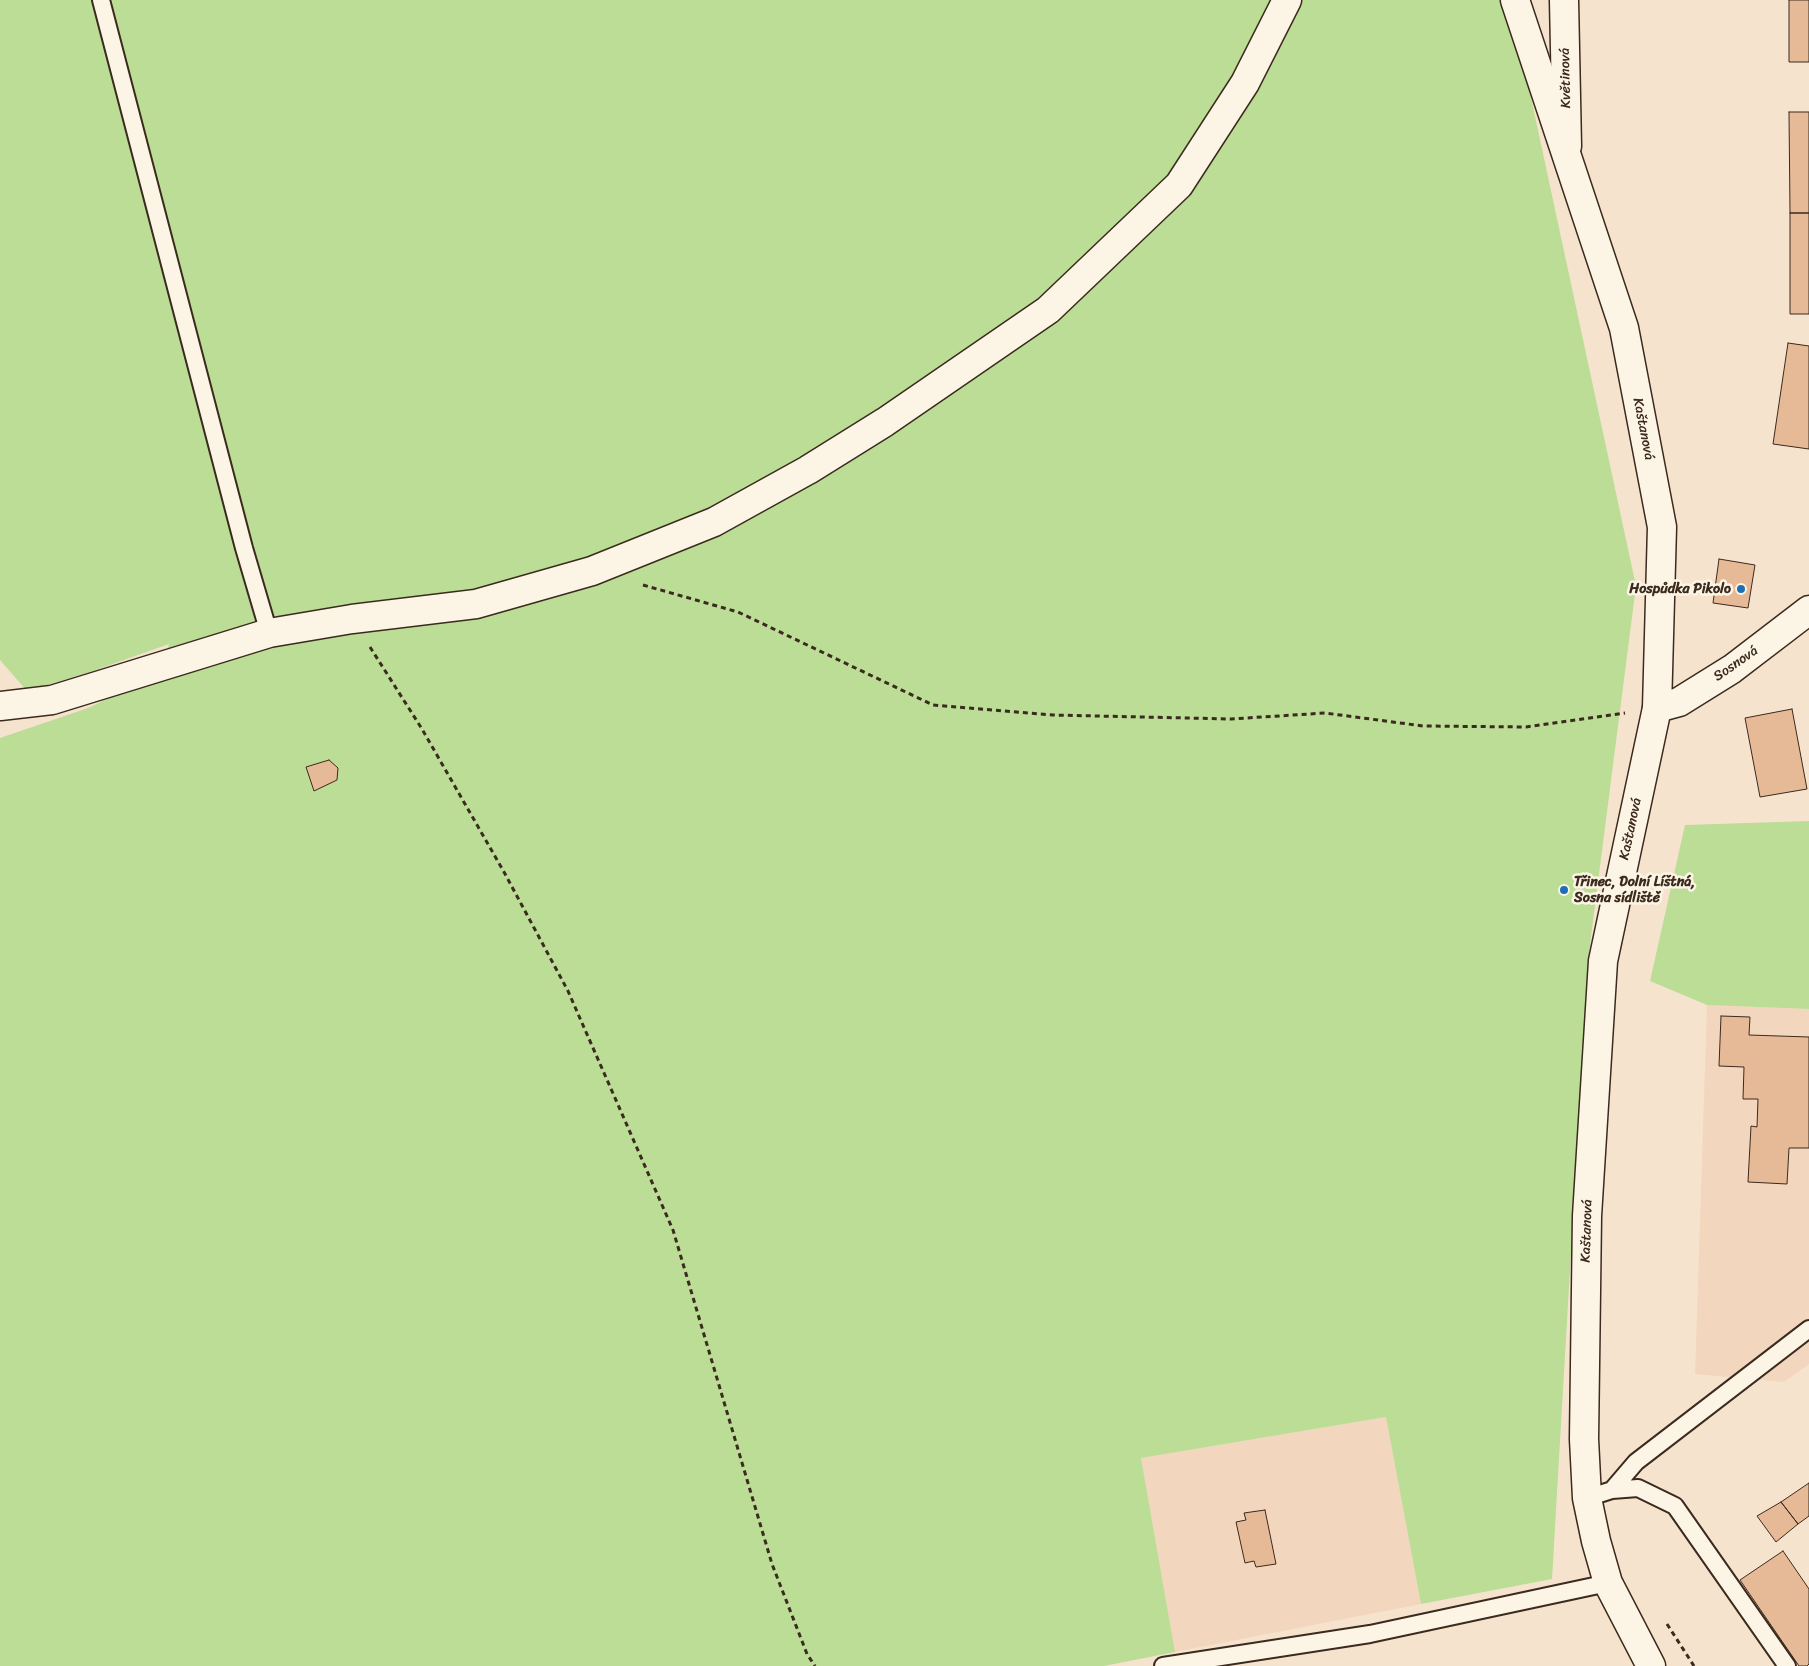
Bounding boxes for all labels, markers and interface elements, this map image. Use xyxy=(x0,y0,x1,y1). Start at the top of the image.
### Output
street label: Květinová xyxy=(1557,48,1575,108)
street label: Kaštanová xyxy=(1629,396,1657,462)
place label: Hospůdka Pikolo xyxy=(1629,581,1731,597)
marker: Hospůdka Pikolo xyxy=(1735,583,1747,595)
street label: Sosnová xyxy=(1710,643,1762,685)
street label: Kaštanová xyxy=(1616,796,1646,862)
place label: Třinec, Dolní Líštná, Sosna sídliště xyxy=(1574,874,1695,906)
marker: Třinec, Dolní Líštná, Sosna sídliště xyxy=(1558,884,1570,896)
street label: Kaštanová xyxy=(1578,1199,1596,1263)

